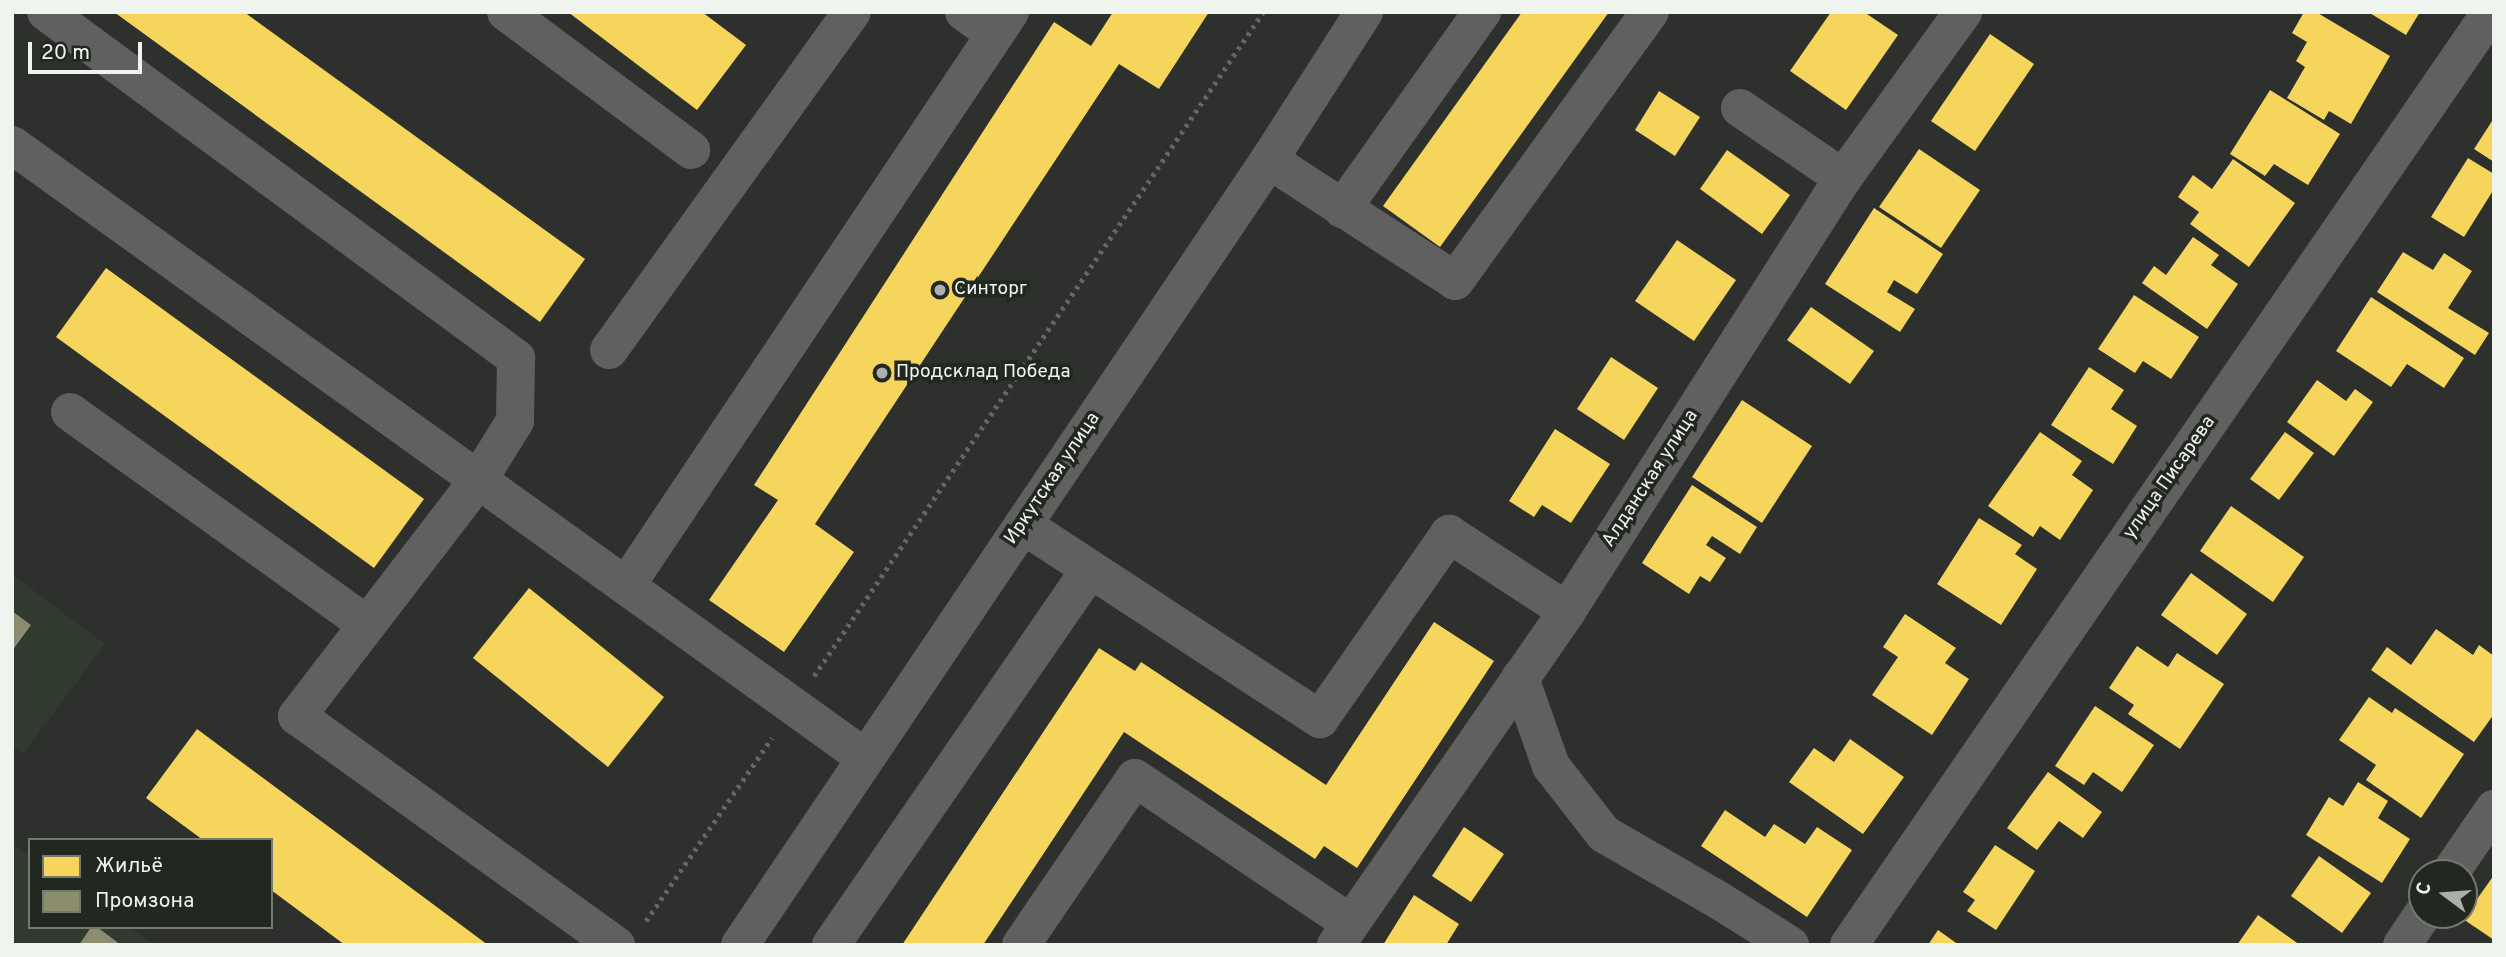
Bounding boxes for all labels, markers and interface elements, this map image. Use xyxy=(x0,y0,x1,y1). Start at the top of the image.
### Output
scale bar xyxy=(32,28,145,72)
text: 20 m xyxy=(41,40,90,67)
place label: Синторг xyxy=(954,279,1027,301)
marker: Синторг xyxy=(932,282,948,298)
place label: Продсклад Победа xyxy=(896,362,1071,384)
marker: Продсклад Победа xyxy=(874,365,890,381)
street label: Алданская улица xyxy=(1598,406,1704,552)
street label: Иркутская улица xyxy=(1000,409,1106,549)
street label: улица Писарева xyxy=(2119,412,2221,544)
legend xyxy=(28,838,273,929)
text: Жильё xyxy=(95,853,163,880)
north arrow xyxy=(2408,859,2478,929)
text: С xyxy=(2412,880,2438,898)
text: Промзона xyxy=(95,888,194,915)

